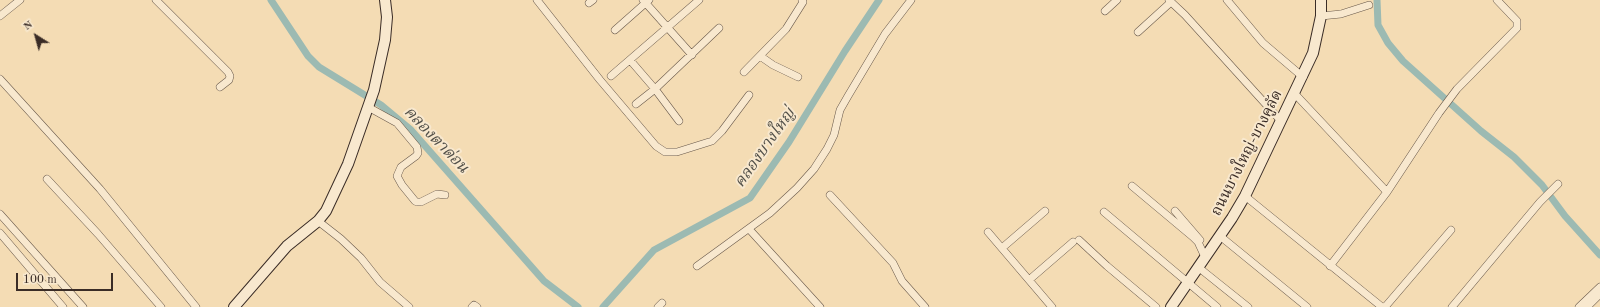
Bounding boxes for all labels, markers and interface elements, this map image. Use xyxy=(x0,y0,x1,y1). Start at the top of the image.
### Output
north arrow xyxy=(16,16,56,56)
text: N xyxy=(22,19,35,33)
street label: ถนนบางใหญ่-บางคูลัด xyxy=(1207,87,1287,219)
water label: คลองตาด่อน xyxy=(399,103,473,177)
water label: คลองบางใหญ่ xyxy=(731,105,799,191)
scale bar xyxy=(18,265,115,291)
text: 100 m xyxy=(23,274,57,286)

